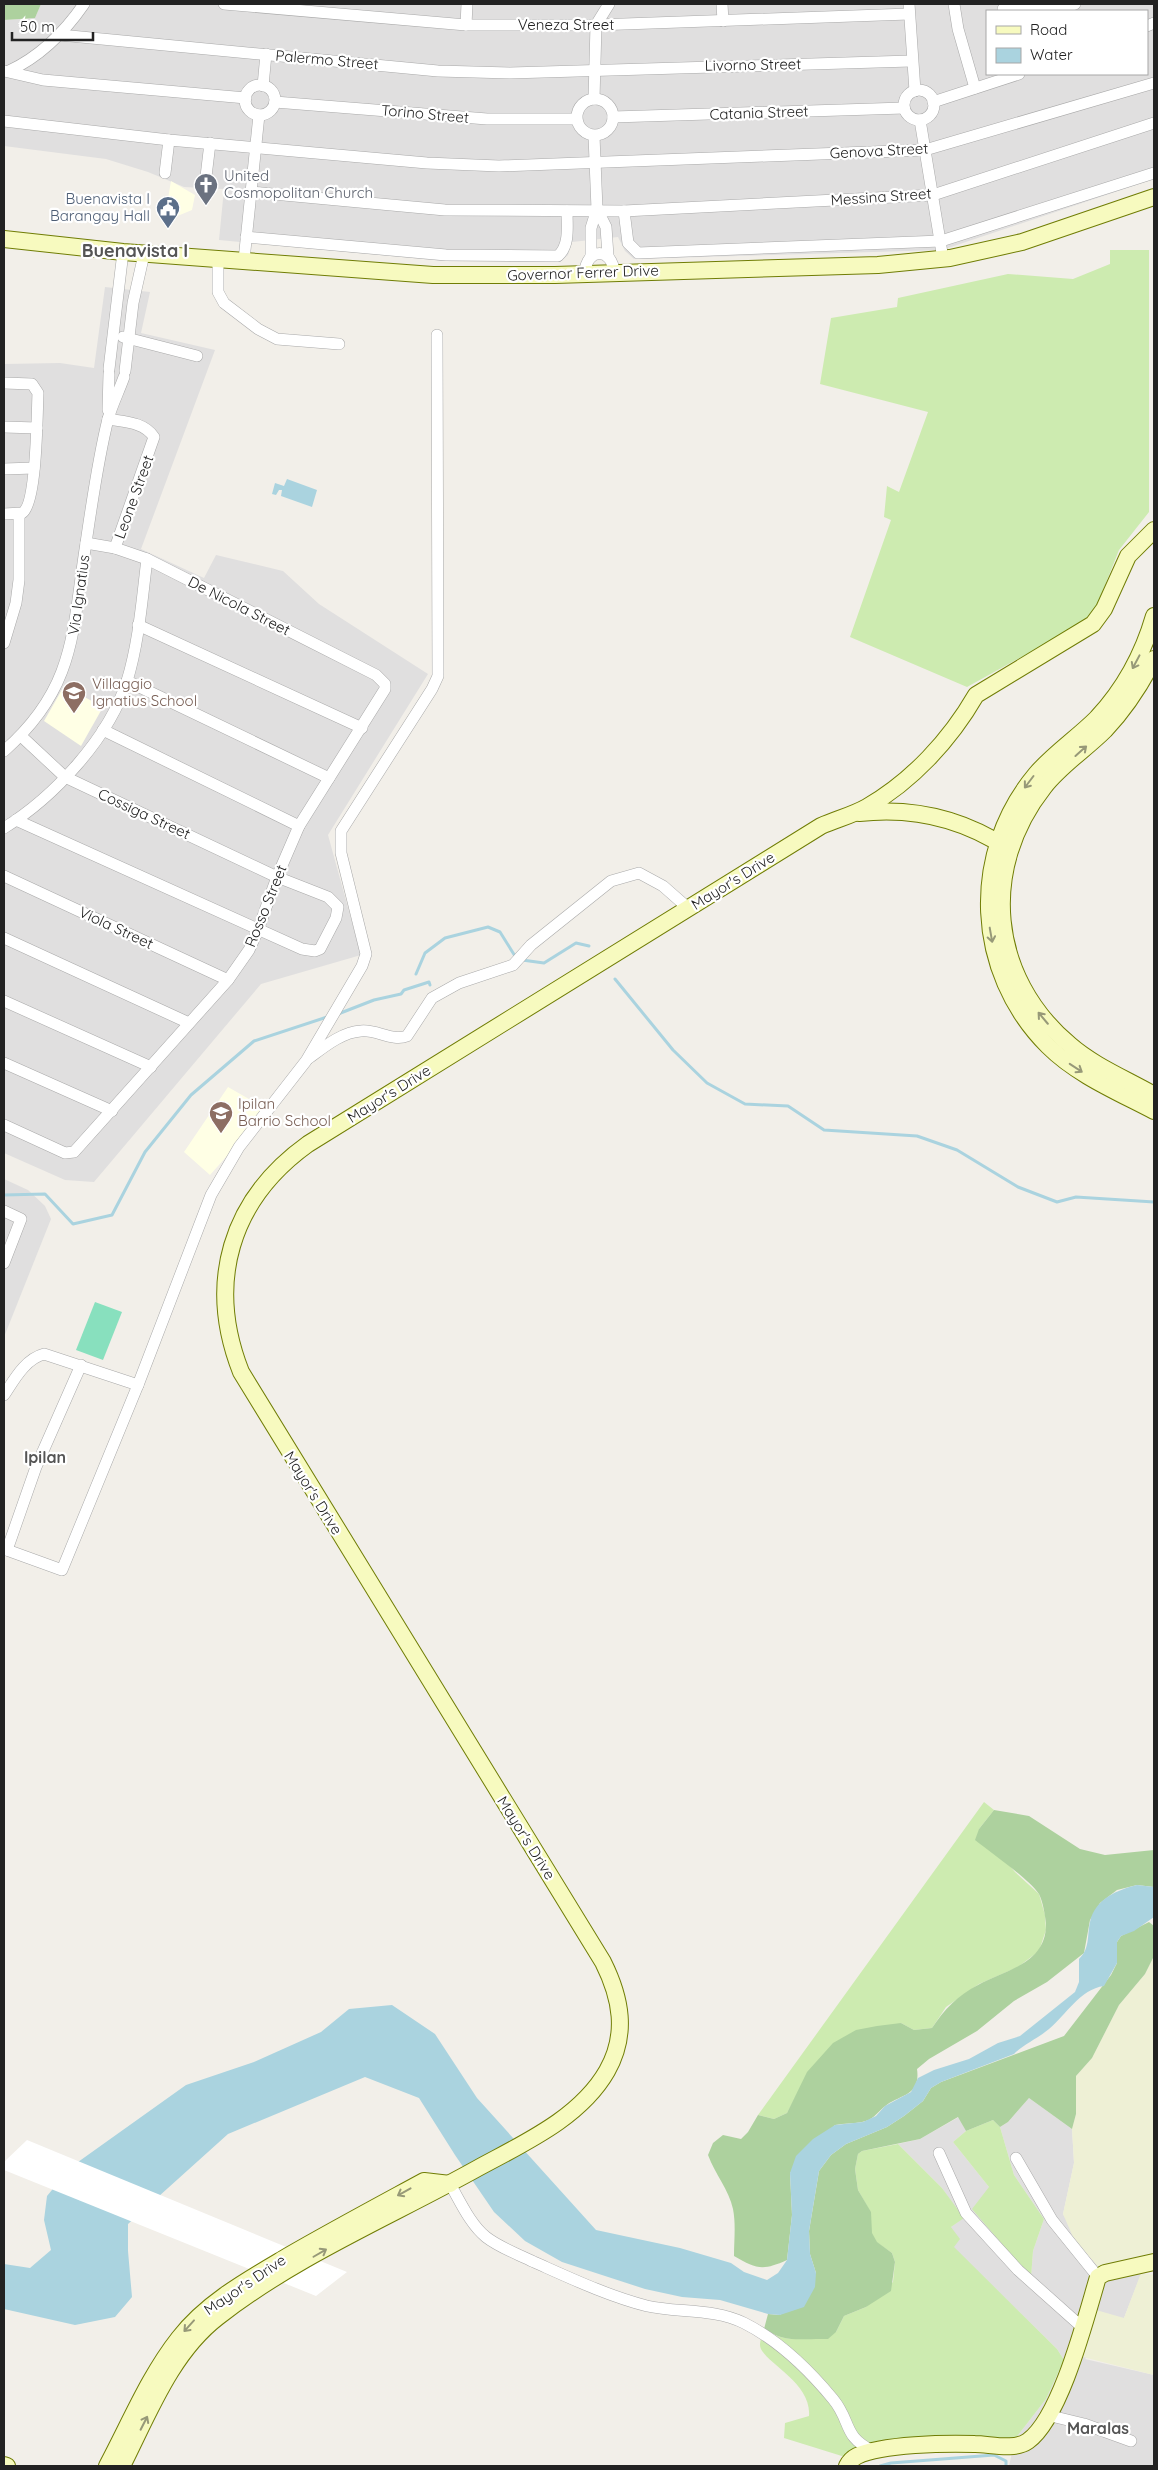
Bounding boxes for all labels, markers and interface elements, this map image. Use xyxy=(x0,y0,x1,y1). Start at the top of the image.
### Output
scale bar xyxy=(12,10,94,42)
legend xyxy=(986,10,1148,75)
street label: Veneza Street xyxy=(518,15,614,34)
text: 50 m xyxy=(20,17,55,36)
text: Road xyxy=(1030,20,1067,39)
text: Water xyxy=(1030,45,1073,64)
street label: Palermo Street xyxy=(275,46,379,73)
street label: Livorno Street xyxy=(704,54,802,75)
street label: Torino Street xyxy=(380,100,470,127)
street label: Catania Street xyxy=(709,101,809,124)
street label: Genova Street xyxy=(829,138,929,163)
place label: United Cosmopolitan Church xyxy=(224,166,373,202)
church icon: United Cosmopolitan Church xyxy=(193,172,219,206)
street label: Messina Street xyxy=(830,184,932,210)
place label: Buenavista I Barangay Hall xyxy=(50,189,150,225)
public building icon: Buenavista I Barangay Hall xyxy=(155,195,181,229)
district label: Buenavista I xyxy=(82,239,188,262)
street label: Governor Ferrer Drive xyxy=(507,260,659,285)
street label: Leone Street xyxy=(110,452,157,541)
street label: Via Ignatius xyxy=(63,553,94,636)
street label: De Nicola Street xyxy=(185,572,293,639)
one-way arrow xyxy=(1131,654,1141,669)
place label: Villaggio Ignatius School xyxy=(92,674,197,710)
school or university icon: Villaggio Ignatius School xyxy=(61,680,87,714)
one-way arrow xyxy=(1075,745,1088,757)
one-way arrow xyxy=(1024,775,1035,788)
street label: Cossiga Street xyxy=(95,784,193,843)
street label: Mayor's Drive xyxy=(687,847,778,914)
street label: Rosso Street xyxy=(240,862,291,950)
street label: Viola Street xyxy=(76,902,156,953)
one-way arrow xyxy=(986,927,996,943)
one-way arrow xyxy=(1038,1011,1049,1024)
street label: Mayor's Drive xyxy=(343,1060,434,1127)
one-way arrow xyxy=(1069,1063,1083,1073)
place label: Ipilan Barrio School xyxy=(238,1094,331,1130)
school or university icon: Ipilan Barrio School xyxy=(208,1100,234,1134)
district label: Ipilan xyxy=(24,1447,66,1467)
street label: Mayor's Drive xyxy=(280,1447,347,1538)
street label: Mayor's Drive xyxy=(493,1792,560,1883)
one-way arrow xyxy=(397,2188,412,2197)
one-way arrow xyxy=(312,2248,327,2257)
street label: Mayor's Drive xyxy=(200,2250,289,2319)
one-way arrow xyxy=(183,2320,195,2333)
one-way arrow xyxy=(140,2416,149,2431)
district label: Maralas xyxy=(1067,2418,1129,2438)

